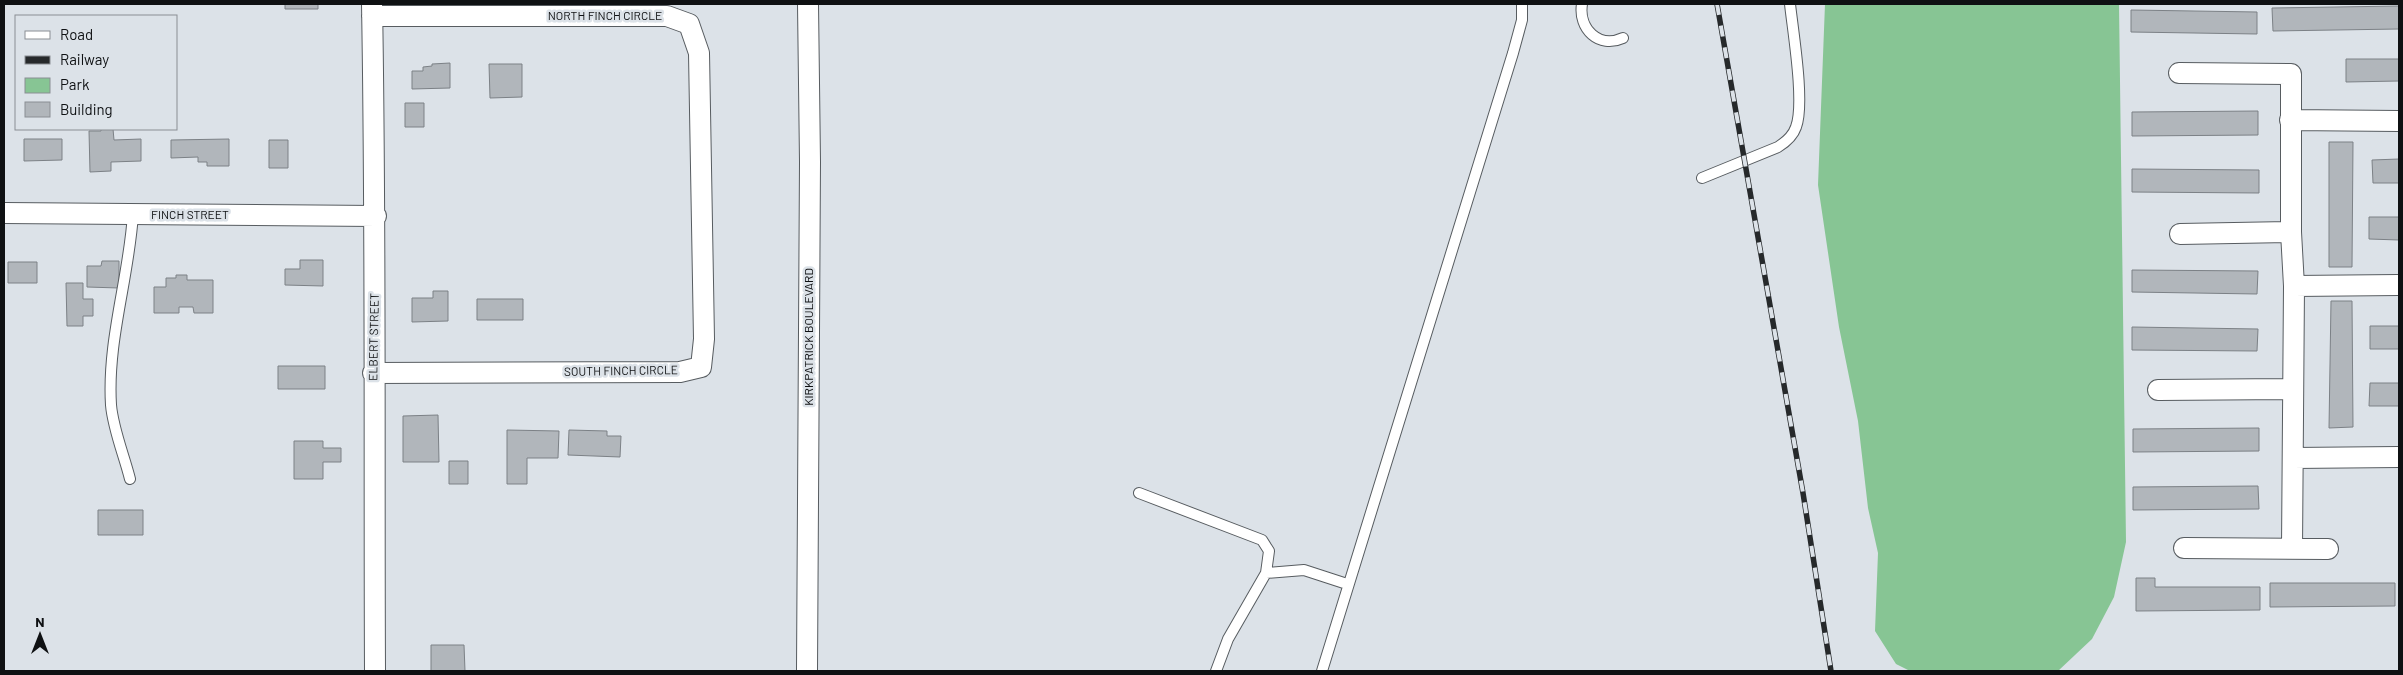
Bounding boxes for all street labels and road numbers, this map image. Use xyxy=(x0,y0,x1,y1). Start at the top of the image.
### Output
street label: NORTH FINCH CIRCLE xyxy=(548,8,662,22)
street label: FINCH STREET xyxy=(151,207,229,221)
street label: KIRKPATRICK BOULEVARD xyxy=(801,268,815,406)
street label: ELBERT STREET xyxy=(365,293,381,381)
street label: SOUTH FINCH CIRCLE xyxy=(564,362,678,378)

